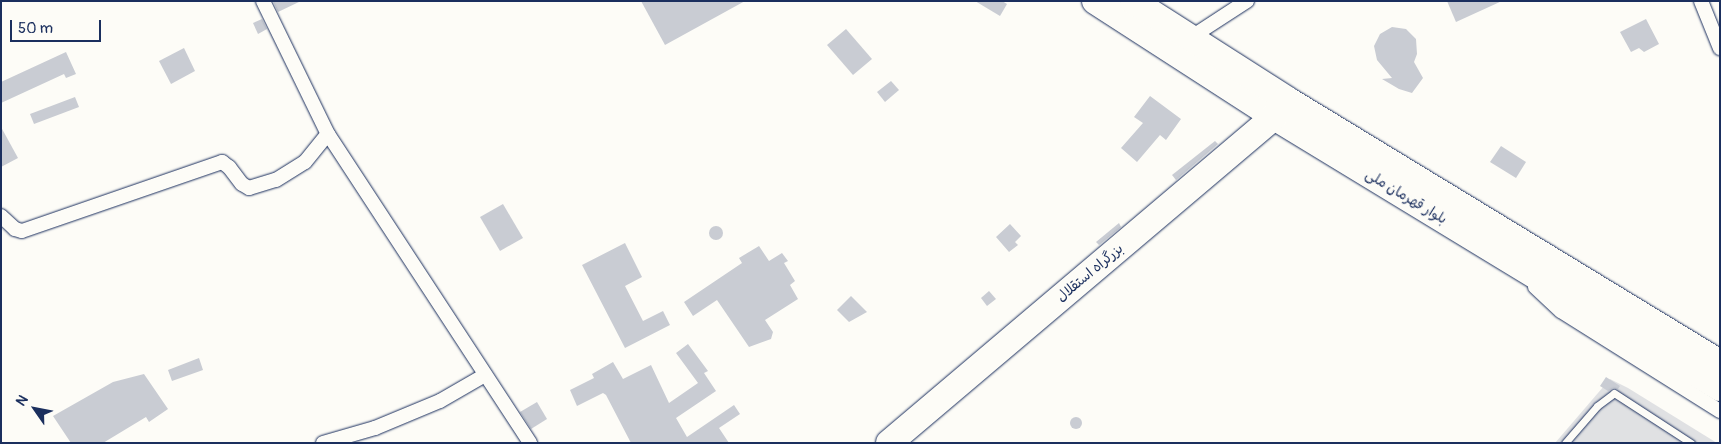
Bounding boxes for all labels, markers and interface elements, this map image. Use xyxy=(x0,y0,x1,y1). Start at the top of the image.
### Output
scale bar xyxy=(12,10,104,42)
text: 50 m xyxy=(18,19,53,38)
street label: بلوار قهرمان ملی xyxy=(1362,166,1450,228)
street label: بزرگراه استقلال xyxy=(1053,240,1127,306)
north arrow xyxy=(10,384,60,434)
text: N xyxy=(12,392,32,409)

